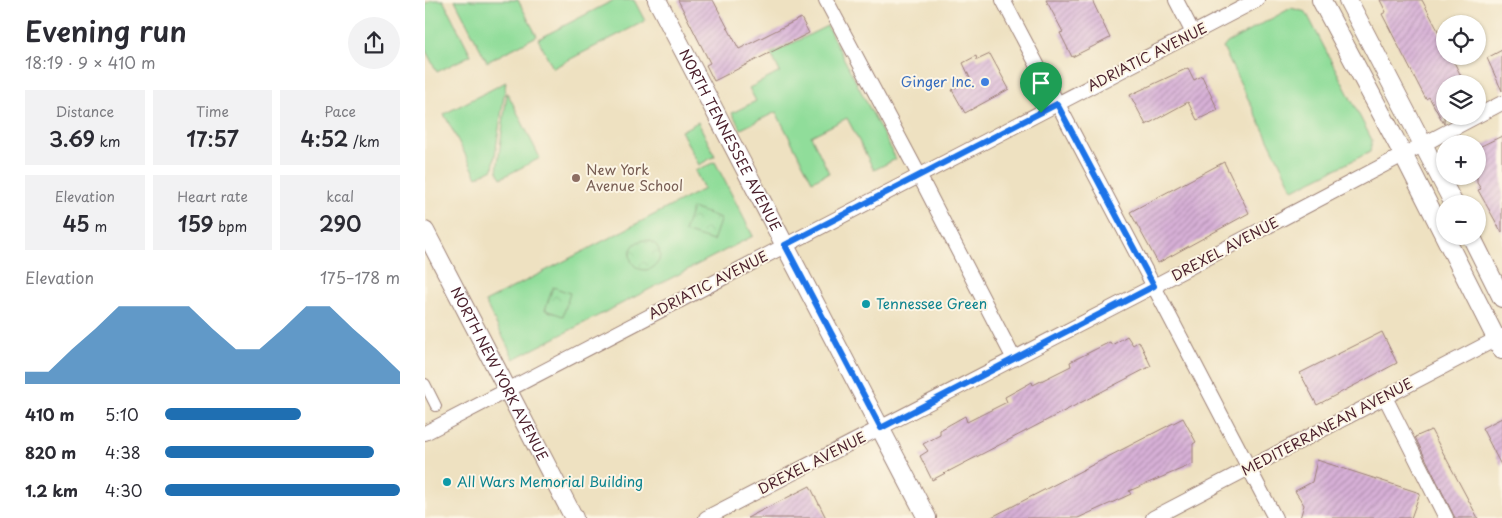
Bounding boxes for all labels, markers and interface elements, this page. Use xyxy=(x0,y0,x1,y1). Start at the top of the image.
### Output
text: Evening run xyxy=(25,9,187,52)
map controls xyxy=(1436,15,1486,245)
button: locate xyxy=(1436,15,1486,65)
button: share xyxy=(348,17,400,69)
street label: ADRIATIC AVENUE xyxy=(1083,17,1211,96)
street label: NORTH TENNESSEE AVENUE xyxy=(674,45,787,235)
text: 18:19 · 9 × 410 m xyxy=(25,50,156,74)
pin xyxy=(1020,62,1062,113)
icon: arrive xyxy=(1027,69,1055,97)
place label: Ginger Inc. xyxy=(901,71,975,92)
button: layers xyxy=(1436,75,1486,125)
marker: Ginger Inc. xyxy=(979,76,991,88)
text: Distance xyxy=(55,101,114,122)
text: Time xyxy=(196,101,229,122)
text: Pace xyxy=(324,101,356,122)
text: 3.69 xyxy=(49,122,95,154)
text: 17:57 xyxy=(186,122,239,154)
text: 4:52 xyxy=(301,122,348,154)
text: km xyxy=(95,131,121,152)
text: /km xyxy=(348,131,380,152)
button: + xyxy=(1436,135,1486,185)
place label: New York Avenue School xyxy=(586,159,683,196)
marker: New York Avenue School xyxy=(570,172,582,184)
text: Elevation xyxy=(55,186,115,207)
text: Heart rate xyxy=(177,186,248,207)
text: kcal xyxy=(326,186,354,207)
button: − xyxy=(1436,195,1486,245)
text: 45 xyxy=(63,207,90,239)
text: 159 xyxy=(178,207,214,239)
text: 290 xyxy=(319,207,361,239)
street label: DREXEL AVENUE xyxy=(1167,211,1282,286)
text: m xyxy=(90,216,107,237)
text: bpm xyxy=(214,216,247,237)
street label: ADRIATIC AVENUE xyxy=(644,245,772,324)
text: Elevation xyxy=(25,265,94,289)
text: 175–178 m xyxy=(320,265,400,289)
street label: NORTH NEW YORK AVENUE xyxy=(446,283,554,464)
place label: Tennessee Green xyxy=(876,293,987,314)
marker: Tennessee Green xyxy=(860,298,872,310)
street label: MEDITERRANEAN AVENUE xyxy=(1237,372,1416,481)
text: 410 m xyxy=(25,402,74,426)
text: 5:10 xyxy=(105,402,139,426)
street label: DREXEL AVENUE xyxy=(754,426,870,499)
text: 820 m xyxy=(25,440,76,464)
text: 4:38 xyxy=(105,440,141,464)
place label: All Wars Memorial Building xyxy=(457,471,643,492)
marker: All Wars Memorial Building xyxy=(441,476,453,488)
text: 1.2 km xyxy=(25,478,78,502)
text: 4:30 xyxy=(105,478,142,502)

